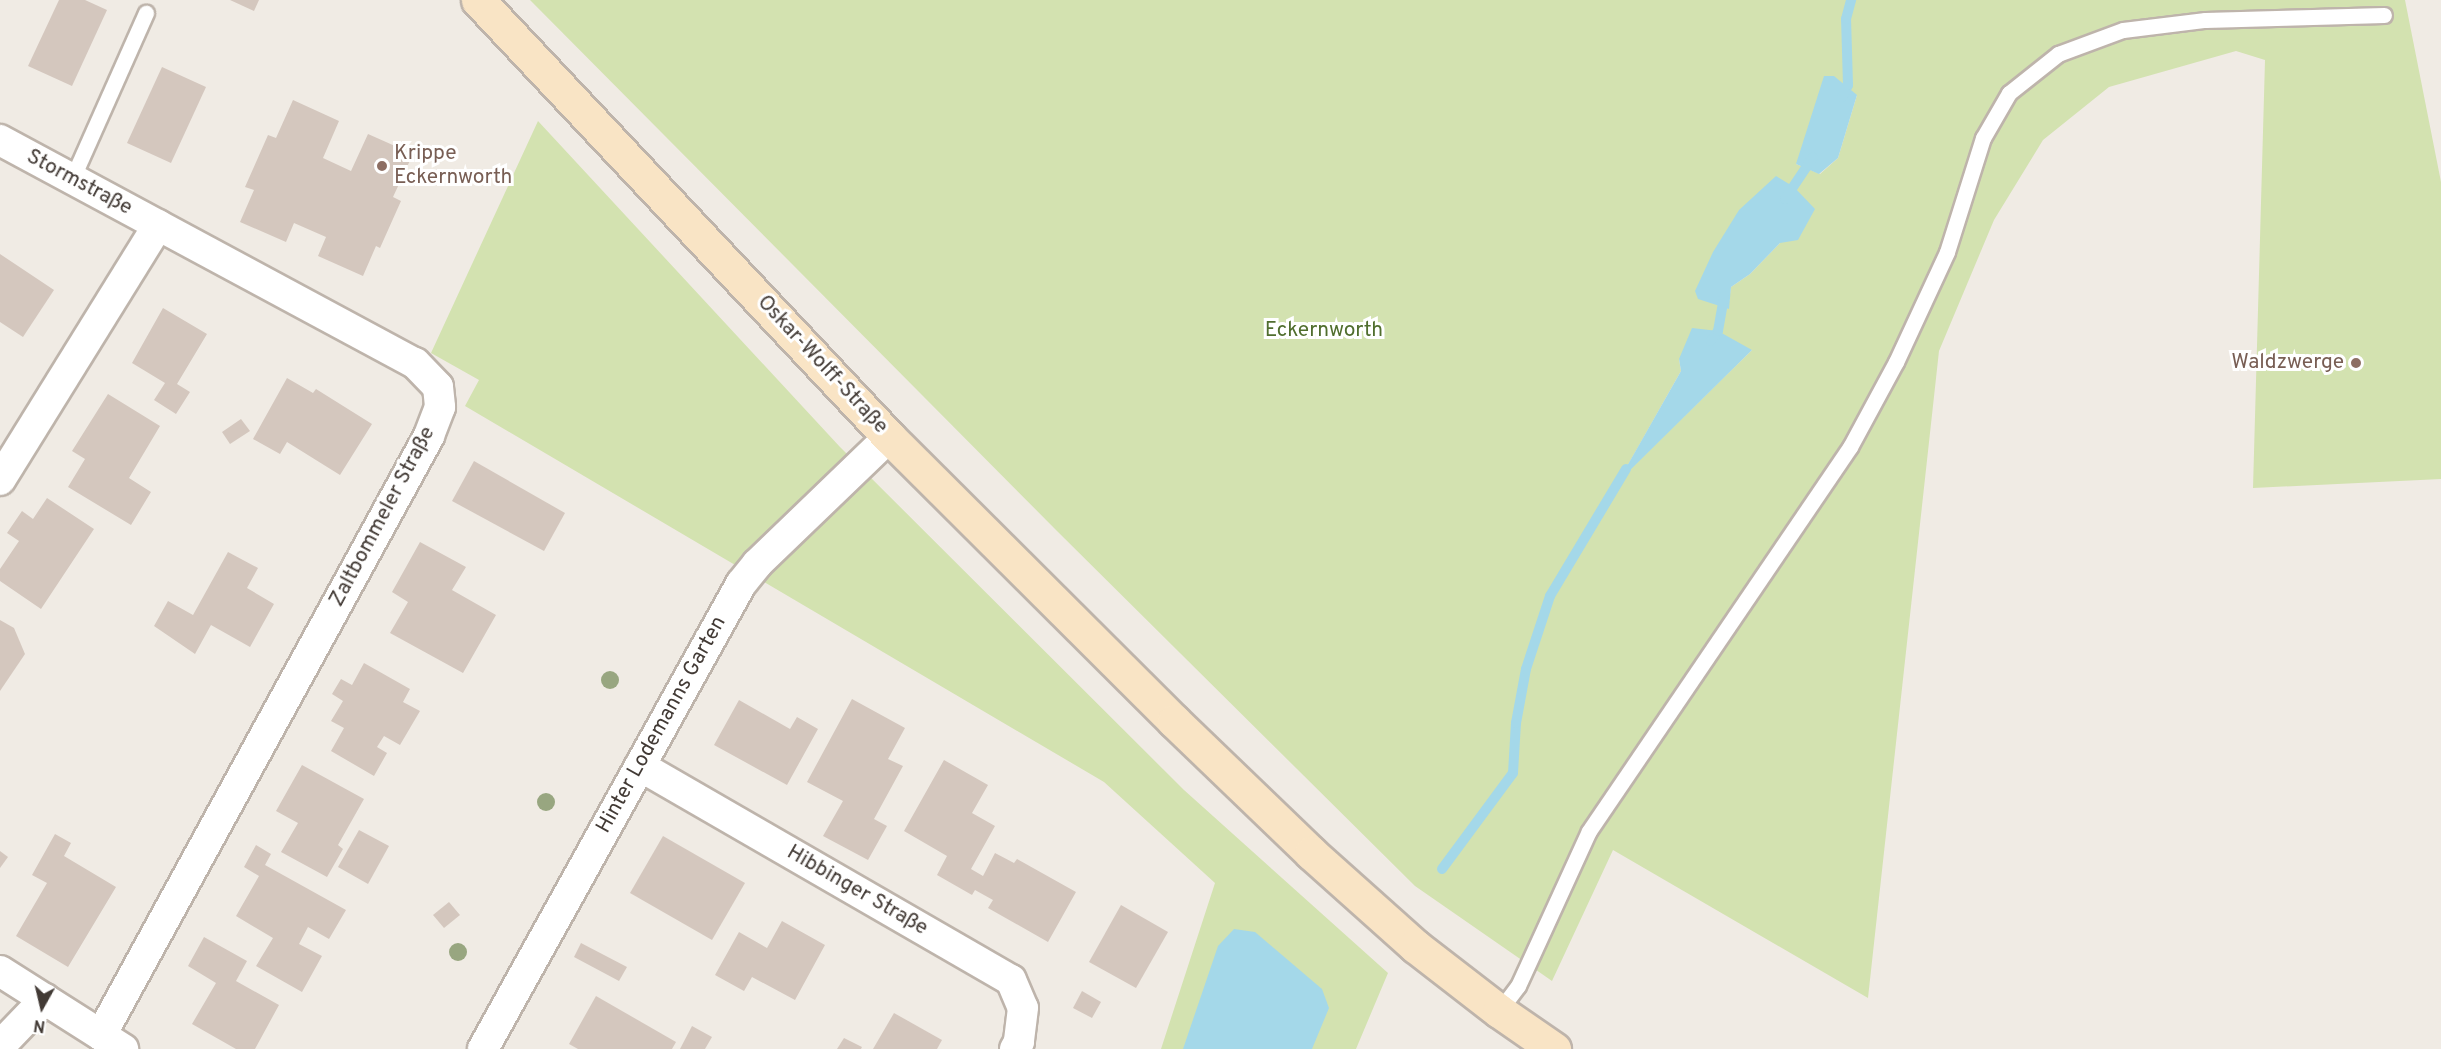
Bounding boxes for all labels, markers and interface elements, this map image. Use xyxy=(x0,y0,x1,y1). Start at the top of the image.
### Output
place label: Krippe Eckernworth xyxy=(394,141,512,191)
street label: Stormstraße xyxy=(22,145,136,221)
marker: Krippe Eckernworth xyxy=(375,159,389,173)
street label: Oskar-Wolff-Straße xyxy=(751,290,893,440)
park label: Eckernworth xyxy=(1265,318,1383,344)
place label: Waldzwerge xyxy=(2231,350,2344,376)
marker: Waldzwerge xyxy=(2349,356,2363,370)
street label: Zaltbommeler Straße xyxy=(325,423,441,611)
street label: Hinter Lodemanns Garten xyxy=(592,612,732,838)
street label: Hibbinger Straße xyxy=(782,840,932,942)
north arrow xyxy=(12,977,72,1037)
text: N xyxy=(32,1014,47,1036)

